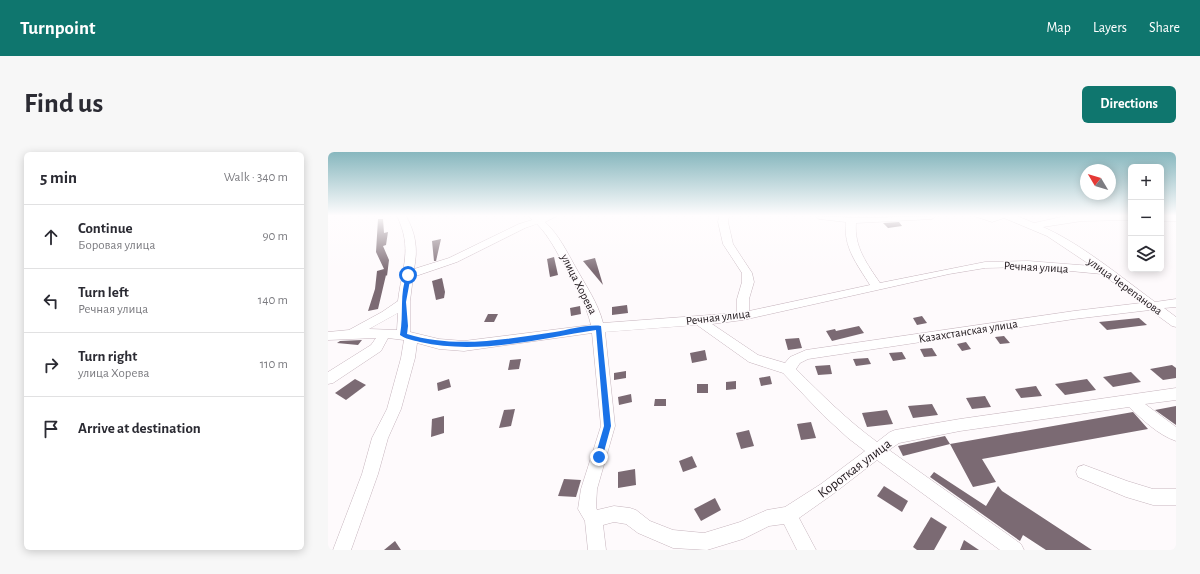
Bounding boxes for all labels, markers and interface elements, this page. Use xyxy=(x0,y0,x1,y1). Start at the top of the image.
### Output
text: Turnpoint xyxy=(20,19,95,38)
text: Map xyxy=(1046,21,1071,35)
text: Layers xyxy=(1093,21,1127,35)
text: Share xyxy=(1149,21,1180,35)
button: Directions xyxy=(1082,86,1176,123)
text: Find us xyxy=(24,90,103,118)
north arrow xyxy=(1080,164,1116,200)
map controls xyxy=(1128,164,1164,272)
button: + xyxy=(1128,164,1164,200)
text: 5 min xyxy=(40,169,77,186)
text: Walk · 340 m xyxy=(224,171,288,184)
button: − xyxy=(1128,200,1164,236)
text: Continue xyxy=(78,221,133,236)
icon: ahead xyxy=(40,226,62,248)
text: 90 m xyxy=(262,230,288,243)
button: layers xyxy=(1128,236,1164,272)
text: Боровая улица xyxy=(78,239,156,252)
street label: улица Хорева xyxy=(557,251,600,317)
street label: улица Черепанова xyxy=(1084,254,1165,318)
street label: Речная улица xyxy=(1003,259,1069,276)
route start xyxy=(399,266,417,284)
text: Turn left xyxy=(78,285,129,300)
icon: left xyxy=(40,290,62,312)
text: 140 m xyxy=(258,294,288,307)
text: Речная улица xyxy=(78,303,148,316)
street label: Речная улица xyxy=(685,307,752,328)
street label: Казахстанская улица xyxy=(918,317,1019,346)
text: Turn right xyxy=(78,349,137,364)
icon: right xyxy=(40,354,62,376)
text: 110 m xyxy=(260,358,288,371)
text: улица Хорева xyxy=(78,367,149,380)
icon: arrive xyxy=(40,418,62,440)
text: Arrive at destination xyxy=(78,421,201,436)
street label: Короткая улица xyxy=(815,436,894,501)
route end xyxy=(590,448,608,466)

